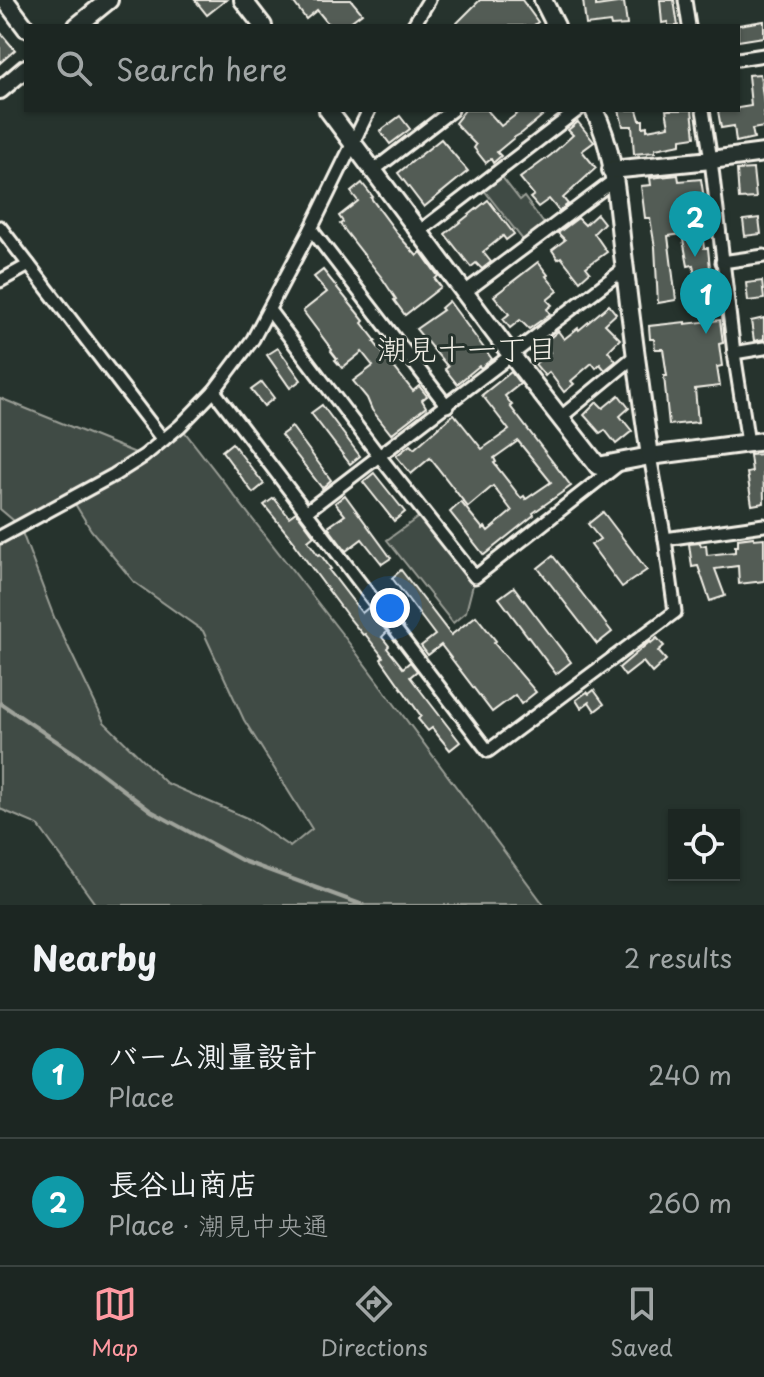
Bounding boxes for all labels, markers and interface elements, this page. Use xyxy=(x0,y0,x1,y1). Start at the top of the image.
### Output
search box xyxy=(24,24,740,112)
icon: search xyxy=(52,46,96,90)
text: Search here xyxy=(116,46,288,91)
pin: 2 xyxy=(669,191,721,257)
pin: 1 xyxy=(680,268,732,334)
district label: 潮見十一丁目 xyxy=(377,325,557,370)
your location xyxy=(370,588,410,628)
map controls xyxy=(668,809,740,881)
button: locate xyxy=(668,809,740,881)
text: Nearby xyxy=(32,931,157,983)
text: 2 results xyxy=(624,938,732,977)
text: バーム測量設計 xyxy=(108,1032,317,1077)
text: 1 xyxy=(52,1055,64,1094)
text: 240 m xyxy=(648,1055,732,1094)
text: Place xyxy=(108,1077,174,1116)
text: 長谷山商店 xyxy=(108,1160,258,1205)
text: 2 xyxy=(49,1183,67,1222)
text: 260 m xyxy=(648,1183,732,1222)
text: Place · 潮見中央通 xyxy=(108,1205,328,1244)
tab: Map xyxy=(91,1282,138,1363)
tab: Directions xyxy=(321,1282,428,1363)
tab: Saved xyxy=(610,1282,673,1363)

